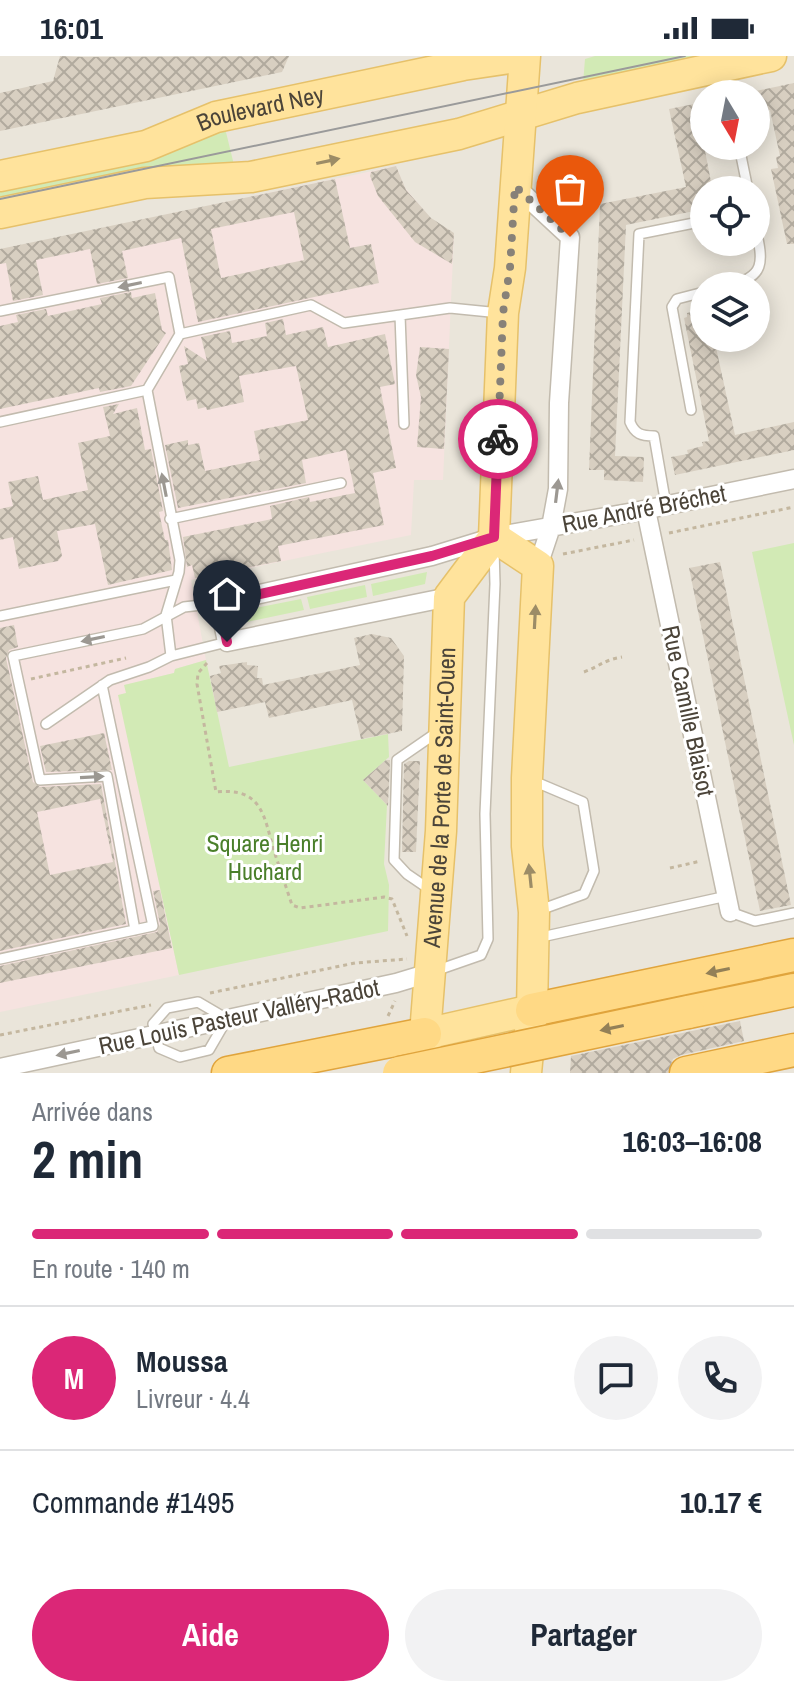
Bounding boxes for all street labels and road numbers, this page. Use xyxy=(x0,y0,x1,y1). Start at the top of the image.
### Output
street label: Boulevard Ney xyxy=(192,78,327,138)
street label: Rue André Bréchet xyxy=(559,476,729,540)
street label: Rue Camille Blaisot xyxy=(655,622,723,800)
street label: Avenue de la Porte de Saint-Ouen xyxy=(415,647,462,950)
street label: Rue Louis Pasteur Valléry-Radot xyxy=(95,971,383,1061)

